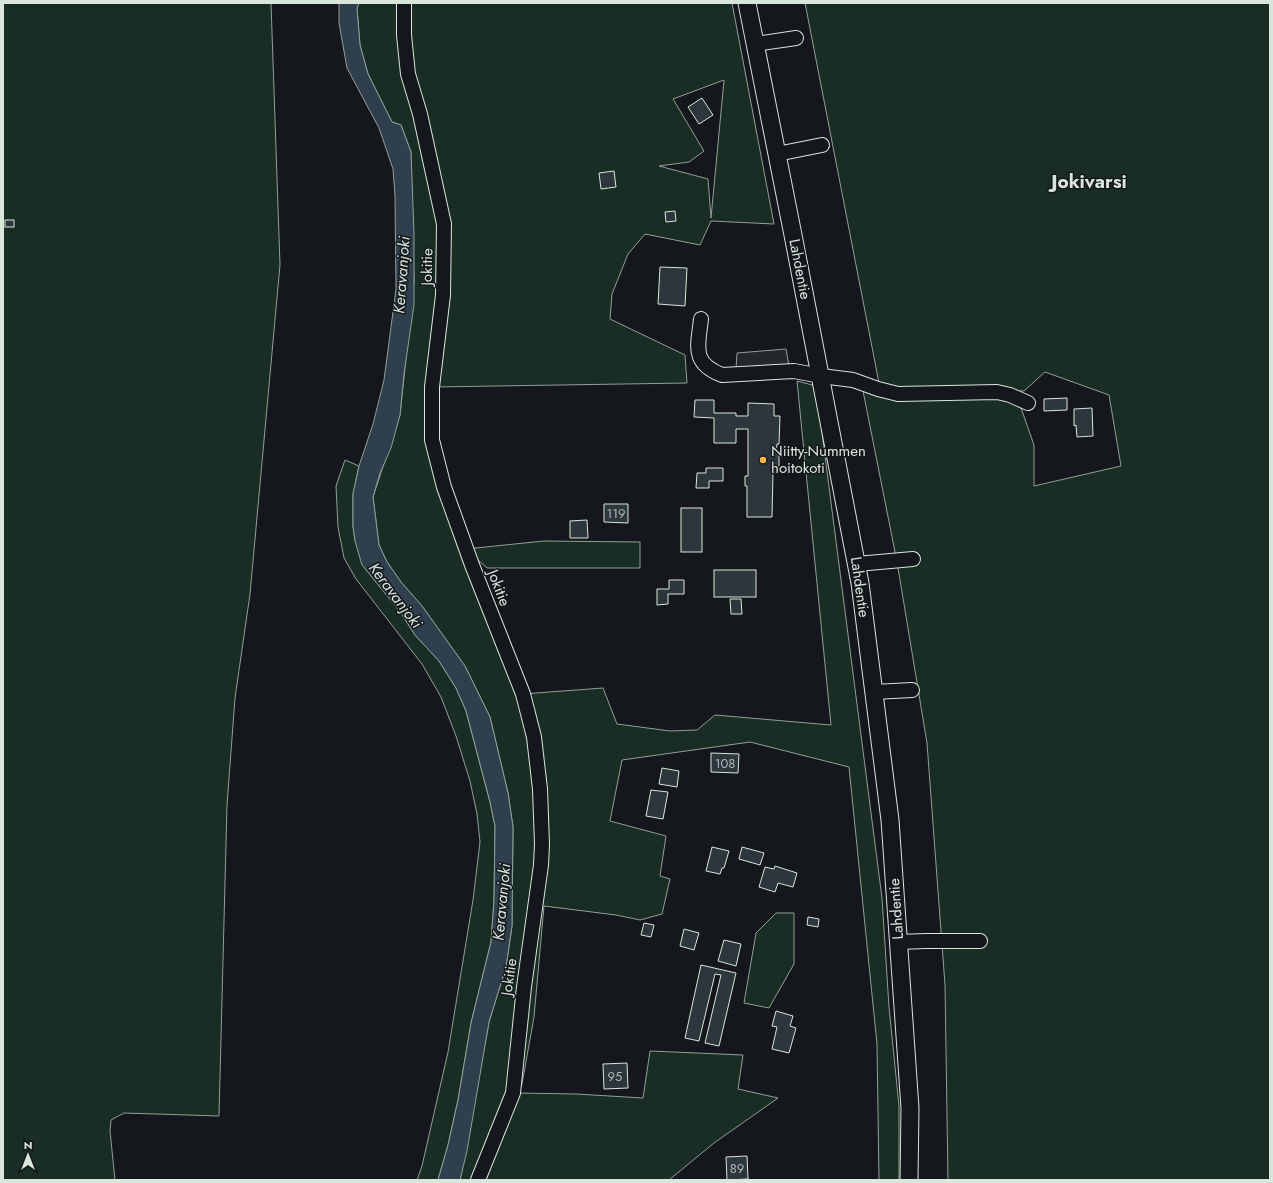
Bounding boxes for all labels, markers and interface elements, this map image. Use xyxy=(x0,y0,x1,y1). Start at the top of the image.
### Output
district label: Jokivarsi xyxy=(1047,168,1127,195)
water label: Keravanjoki xyxy=(387,235,416,314)
street label: Lahdentie xyxy=(783,237,817,301)
street label: Jokitie xyxy=(416,248,438,288)
place label: Niitty-Nummen hoitokoti xyxy=(771,440,866,479)
marker: Niitty-Nummen hoitokoti xyxy=(758,455,768,465)
house number: 119 xyxy=(606,504,626,523)
street label: Lahdentie xyxy=(845,555,875,619)
water label: Keravanjoki xyxy=(363,557,429,634)
street label: Jokitie xyxy=(481,565,516,610)
house number: 108 xyxy=(715,754,735,773)
water label: Keravanjoki xyxy=(487,862,516,942)
street label: Lahdentie xyxy=(883,877,909,940)
street label: Jokitie xyxy=(495,957,523,999)
house number: 95 xyxy=(608,1067,622,1086)
north arrow xyxy=(8,1135,48,1175)
text: N xyxy=(24,1137,32,1153)
house number: 89 xyxy=(730,1159,744,1178)

